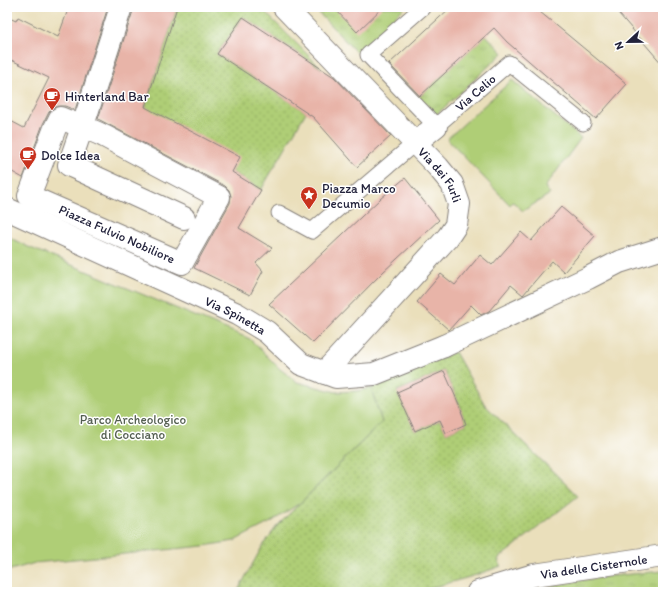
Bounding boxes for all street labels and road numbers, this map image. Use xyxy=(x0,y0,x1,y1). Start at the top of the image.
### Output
street label: Via Celio xyxy=(452,70,499,114)
street label: Via dei Furli xyxy=(415,144,465,204)
street label: Piazza Fulvio Nobiliore xyxy=(57,202,177,266)
street label: Via Spinetta xyxy=(203,293,269,337)
street label: Via delle Cisternole xyxy=(539,551,648,581)

